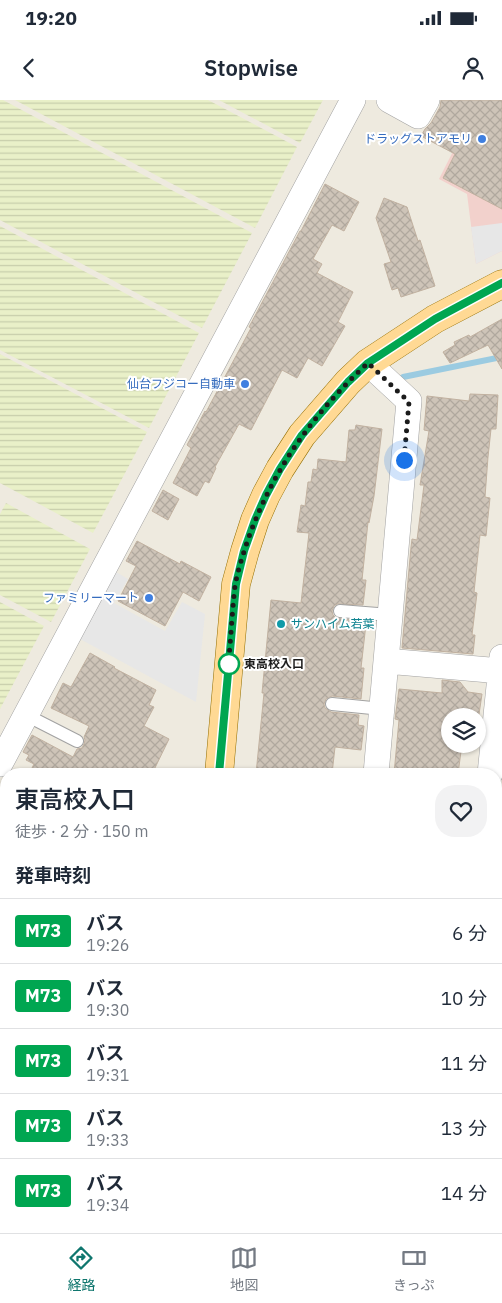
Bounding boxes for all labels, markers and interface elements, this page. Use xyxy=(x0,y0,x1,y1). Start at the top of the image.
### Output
text: 19:20 xyxy=(25,6,77,30)
text: Stopwise xyxy=(204,53,298,82)
icon: back xyxy=(15,54,43,82)
icon: person xyxy=(459,54,487,82)
place label: ドラッグストアモリ xyxy=(364,131,472,146)
marker: ドラッグストアモリ xyxy=(476,133,488,145)
place label: 仙台フジコー自動車 xyxy=(127,376,235,391)
marker: 仙台フジコー自動車 xyxy=(239,378,251,390)
your location xyxy=(392,448,417,473)
place label: ファミリーマート xyxy=(43,590,139,605)
marker: ファミリーマート xyxy=(143,592,155,604)
place label: サンハイム若葉 xyxy=(291,616,375,631)
marker: サンハイム若葉 xyxy=(275,618,287,630)
marker: 東高校入口 xyxy=(218,653,240,675)
place label: 東高校入口 xyxy=(244,656,304,671)
map controls xyxy=(441,708,486,753)
button: layers xyxy=(441,708,486,753)
text: 東高校入口 xyxy=(15,783,135,815)
button: heart xyxy=(435,785,487,837)
text: 徒歩 · 2 分 · 150 m xyxy=(15,821,148,841)
text: 発車時刻 xyxy=(15,863,91,887)
text: バス xyxy=(86,911,124,935)
text: M73 xyxy=(25,919,61,942)
text: 6 分 xyxy=(452,921,487,945)
text: 19:26 xyxy=(86,935,129,955)
text: バス xyxy=(86,976,124,1000)
text: M73 xyxy=(25,984,61,1007)
text: 10 分 xyxy=(441,986,487,1010)
text: 19:30 xyxy=(86,1000,129,1020)
text: バス xyxy=(86,1041,124,1065)
text: M73 xyxy=(25,1049,61,1072)
text: 11 分 xyxy=(441,1051,487,1075)
text: 19:31 xyxy=(86,1065,129,1085)
text: バス xyxy=(86,1106,124,1130)
text: M73 xyxy=(25,1114,61,1137)
text: 13 分 xyxy=(441,1116,487,1140)
text: 19:33 xyxy=(86,1130,129,1150)
text: バス xyxy=(86,1171,124,1195)
text: M73 xyxy=(25,1179,61,1202)
text: 14 分 xyxy=(441,1181,487,1205)
text: 19:34 xyxy=(86,1195,129,1215)
tab: 経路 xyxy=(67,1244,95,1294)
tab: 地図 xyxy=(230,1244,258,1294)
tab: きっぷ xyxy=(393,1244,435,1294)

